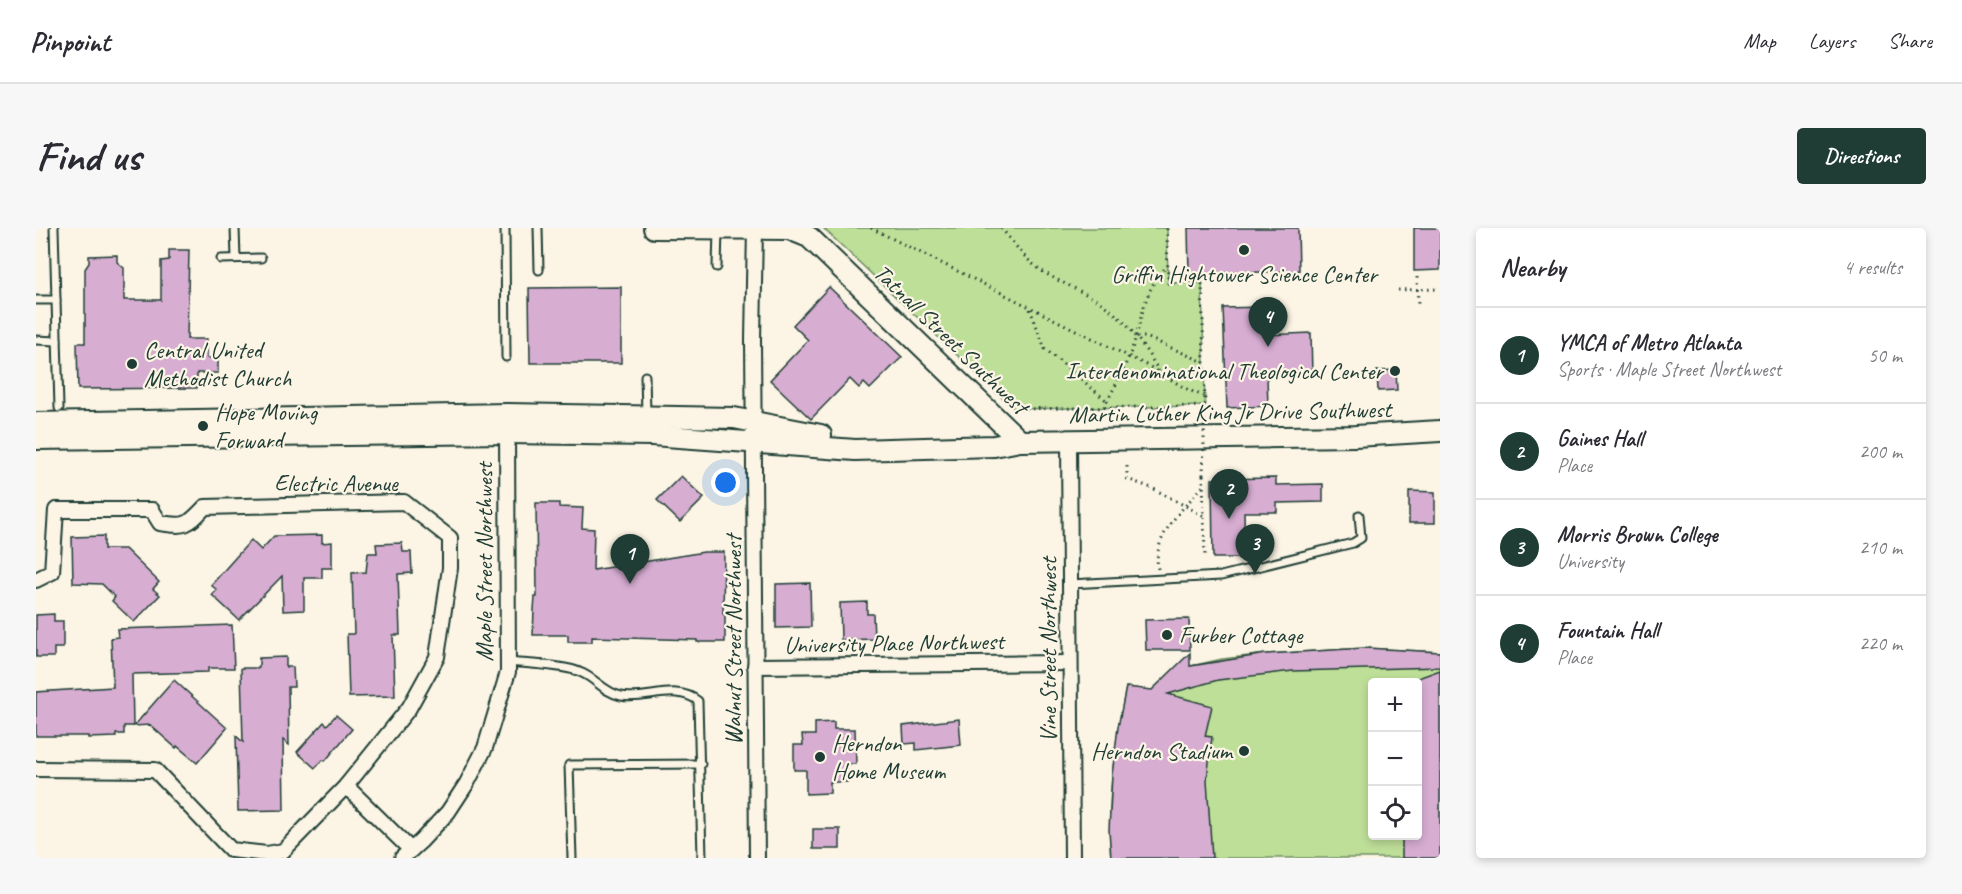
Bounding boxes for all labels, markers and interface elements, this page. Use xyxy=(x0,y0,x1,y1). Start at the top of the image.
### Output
text: Pinpoint xyxy=(30,24,110,59)
text: Map xyxy=(1743,28,1776,54)
text: Layers xyxy=(1809,28,1855,54)
text: Share xyxy=(1888,28,1932,54)
button: Directions xyxy=(1797,128,1926,184)
text: Find us xyxy=(36,130,141,183)
marker: Griffin Hightower Science Center xyxy=(1237,243,1251,257)
text: Nearby xyxy=(1500,251,1565,284)
text: 4 results xyxy=(1843,255,1902,280)
street label: Tatnall Street Southwest xyxy=(867,258,1037,423)
place label: Griffin Hightower Science Center xyxy=(1111,259,1379,289)
pin: 4 xyxy=(1248,298,1288,347)
text: YMCA of Metro Atlanta xyxy=(1557,329,1741,357)
place label: Central United Methodist Church xyxy=(144,335,292,393)
text: 1 xyxy=(1515,343,1524,368)
text: 50 m xyxy=(1868,343,1902,368)
place label: Interdenominational Theological Center xyxy=(1066,356,1385,386)
marker: Central United Methodist Church xyxy=(125,357,139,371)
text: Sports · Maple Street Northwest xyxy=(1557,357,1781,382)
marker: Interdenominational Theological Center xyxy=(1388,364,1402,378)
street label: Martin Luther King Jr Drive Southwest xyxy=(1069,394,1393,430)
place label: Hope Moving Forward xyxy=(215,397,319,455)
marker: Hope Moving Forward xyxy=(196,419,210,433)
text: Gaines Hall xyxy=(1557,425,1643,453)
text: 2 xyxy=(1515,439,1524,464)
text: 200 m xyxy=(1859,439,1902,464)
text: Place xyxy=(1557,453,1592,478)
street label: Maple Street Northwest xyxy=(469,461,499,661)
street label: Electric Avenue xyxy=(274,468,400,498)
your location xyxy=(711,468,740,497)
pin: 2 xyxy=(1210,470,1248,519)
text: Morris Brown College xyxy=(1557,521,1718,549)
pin: 3 xyxy=(1236,524,1274,574)
street label: Walnut Street Northwest xyxy=(718,532,748,745)
pin: 1 xyxy=(610,534,650,584)
text: 3 xyxy=(1515,535,1524,560)
text: 210 m xyxy=(1859,535,1902,560)
text: University xyxy=(1557,549,1624,574)
street label: Vine Street Northwest xyxy=(1033,555,1063,743)
text: Fountain Hall xyxy=(1557,617,1659,645)
place label: Furber Cottage xyxy=(1179,620,1305,650)
street label: University Place Northwest xyxy=(784,626,1006,660)
marker: Furber Cottage xyxy=(1160,628,1174,642)
text: 4 xyxy=(1515,631,1524,656)
text: 220 m xyxy=(1859,631,1902,656)
text: Place xyxy=(1557,645,1592,670)
map controls xyxy=(1368,678,1422,840)
button: + xyxy=(1368,678,1422,732)
place label: Herndon Home Museum xyxy=(832,728,946,786)
button: − xyxy=(1368,732,1422,786)
place label: Herndon Stadium xyxy=(1091,736,1235,766)
marker: Herndon Stadium xyxy=(1237,744,1251,758)
marker: Herndon Home Museum xyxy=(813,750,827,764)
button: locate xyxy=(1368,786,1422,840)

